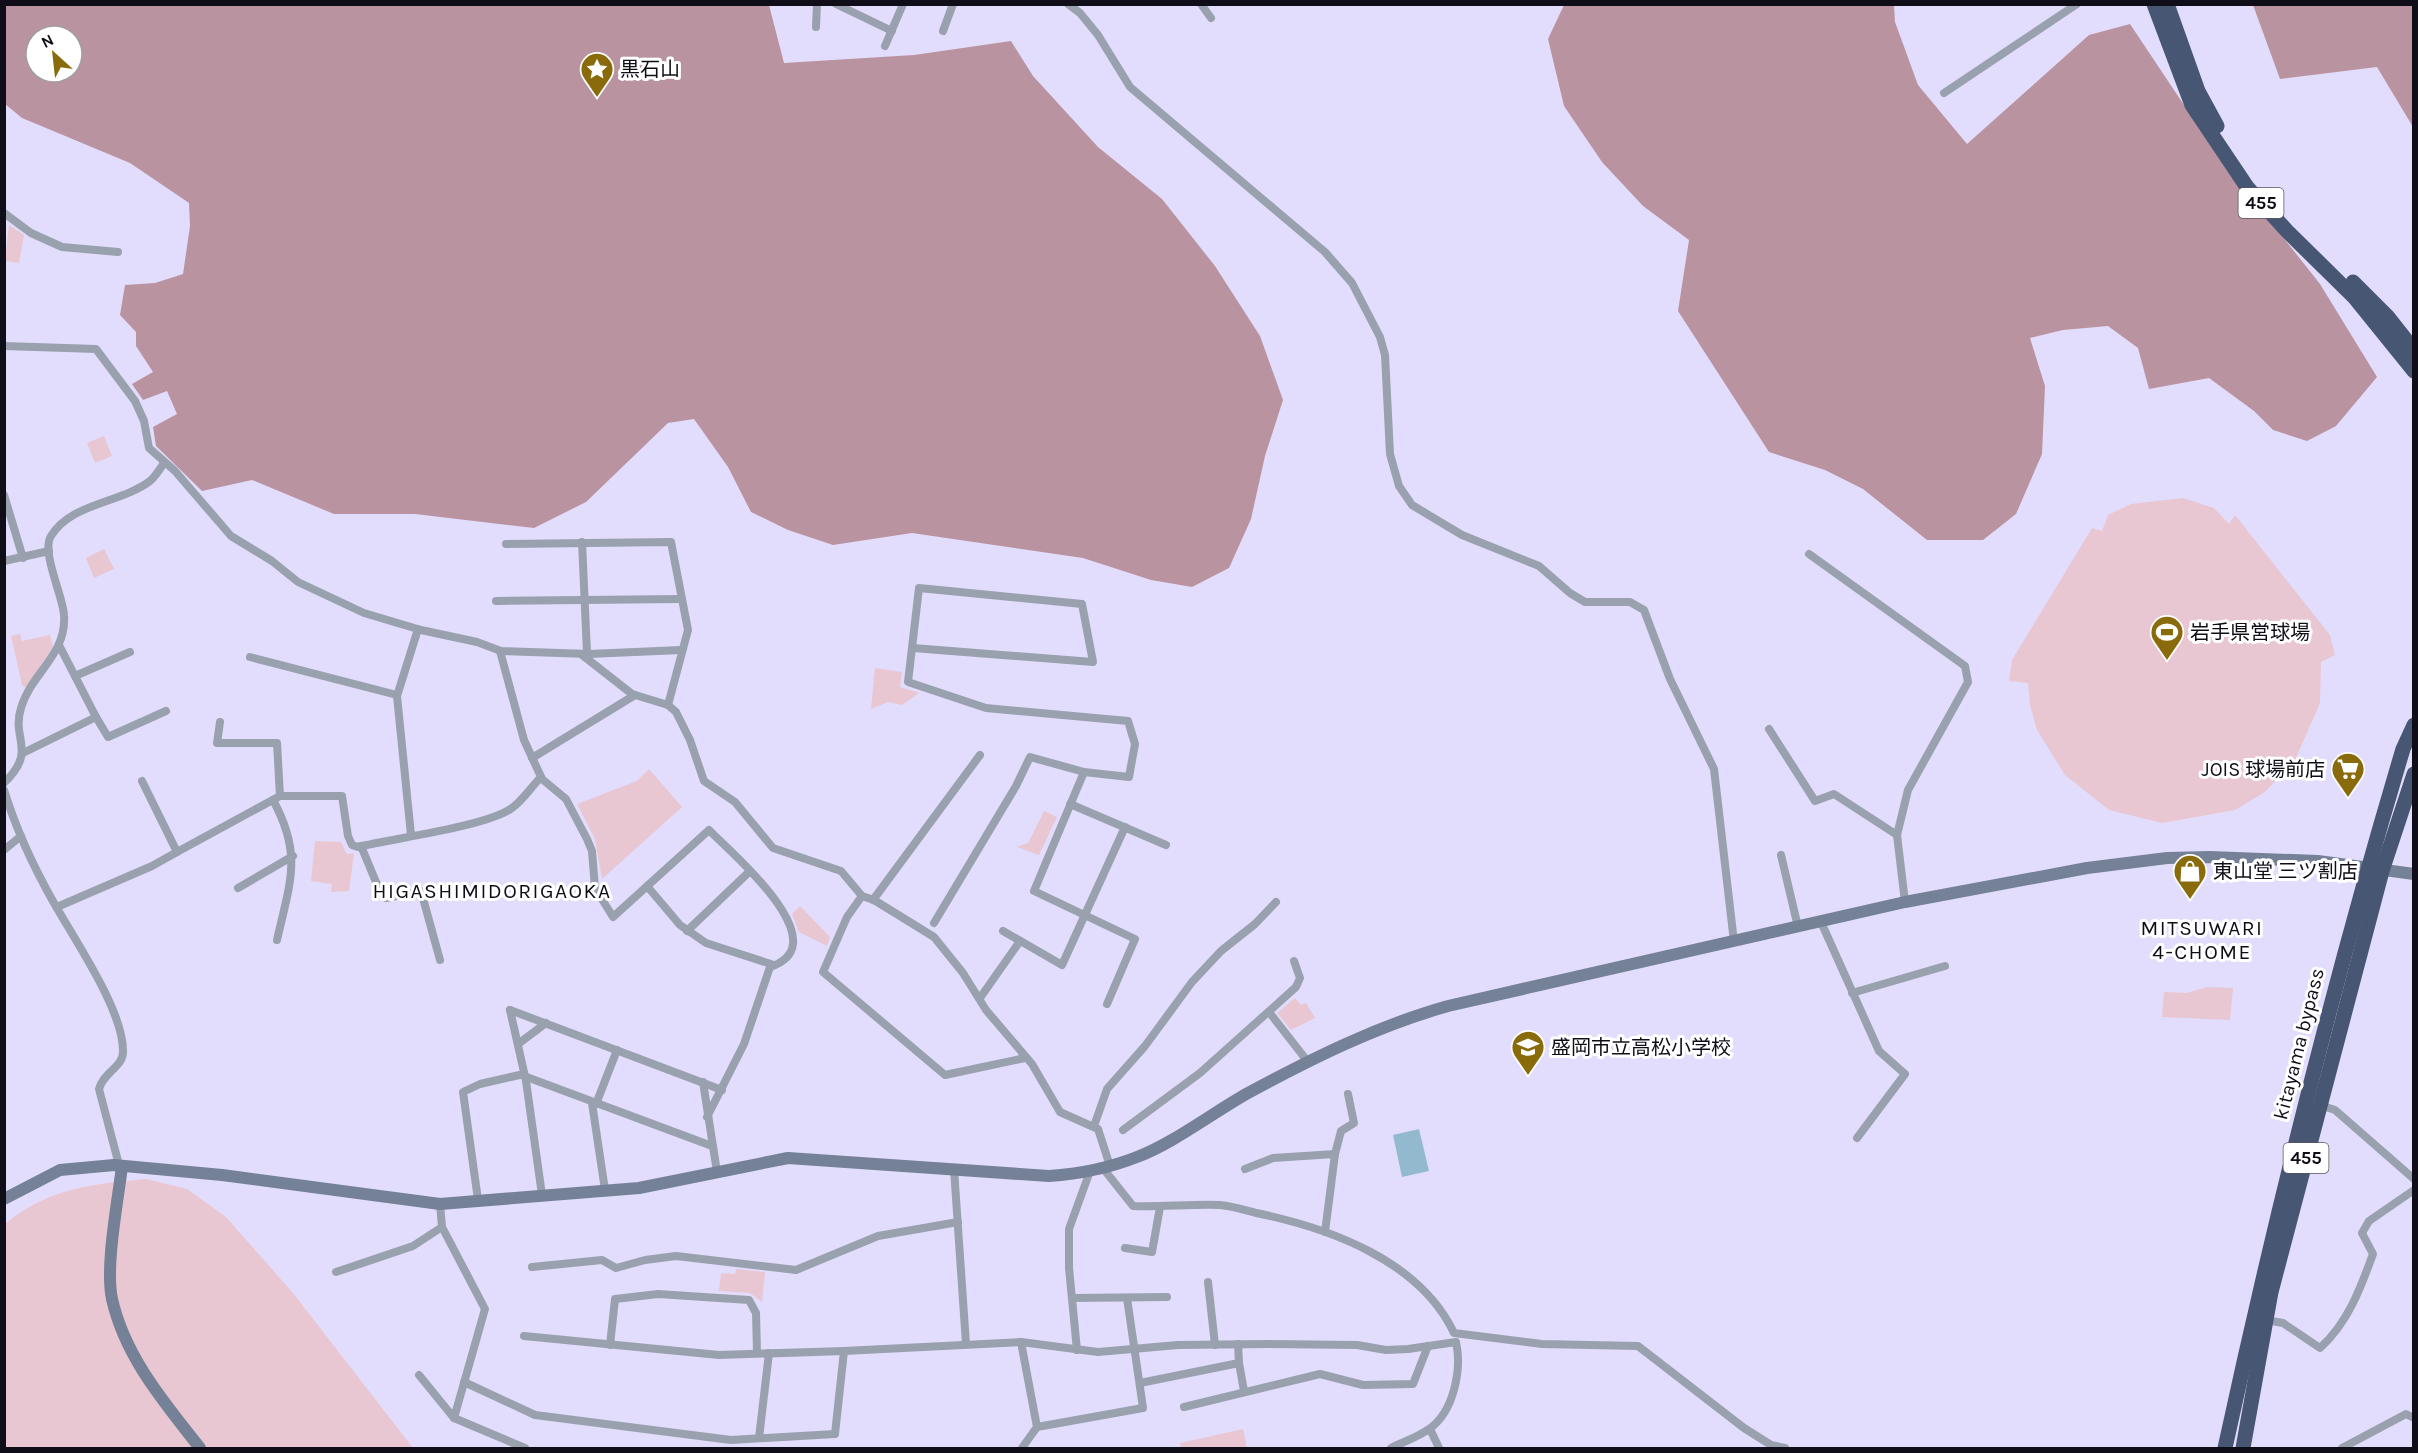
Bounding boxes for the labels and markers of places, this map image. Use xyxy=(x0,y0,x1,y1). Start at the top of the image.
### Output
place icon: 黒石山 xyxy=(579,51,615,98)
place label: 黒石山 xyxy=(620,58,680,81)
sports icon: 岩手県営球場 xyxy=(2149,614,2185,661)
place label: 岩手県営球場 xyxy=(2190,621,2310,644)
supermarket icon: JOIS 球場前店 xyxy=(2330,751,2366,798)
place label: JOIS 球場前店 xyxy=(2202,758,2325,781)
shop icon: 東山堂 三ツ割店 xyxy=(2172,853,2208,900)
place label: 東山堂 三ツ割店 xyxy=(2213,860,2358,883)
school or university icon: 盛岡市立高松小学校 xyxy=(1510,1029,1546,1076)
place label: 盛岡市立高松小学校 xyxy=(1551,1036,1731,1059)

